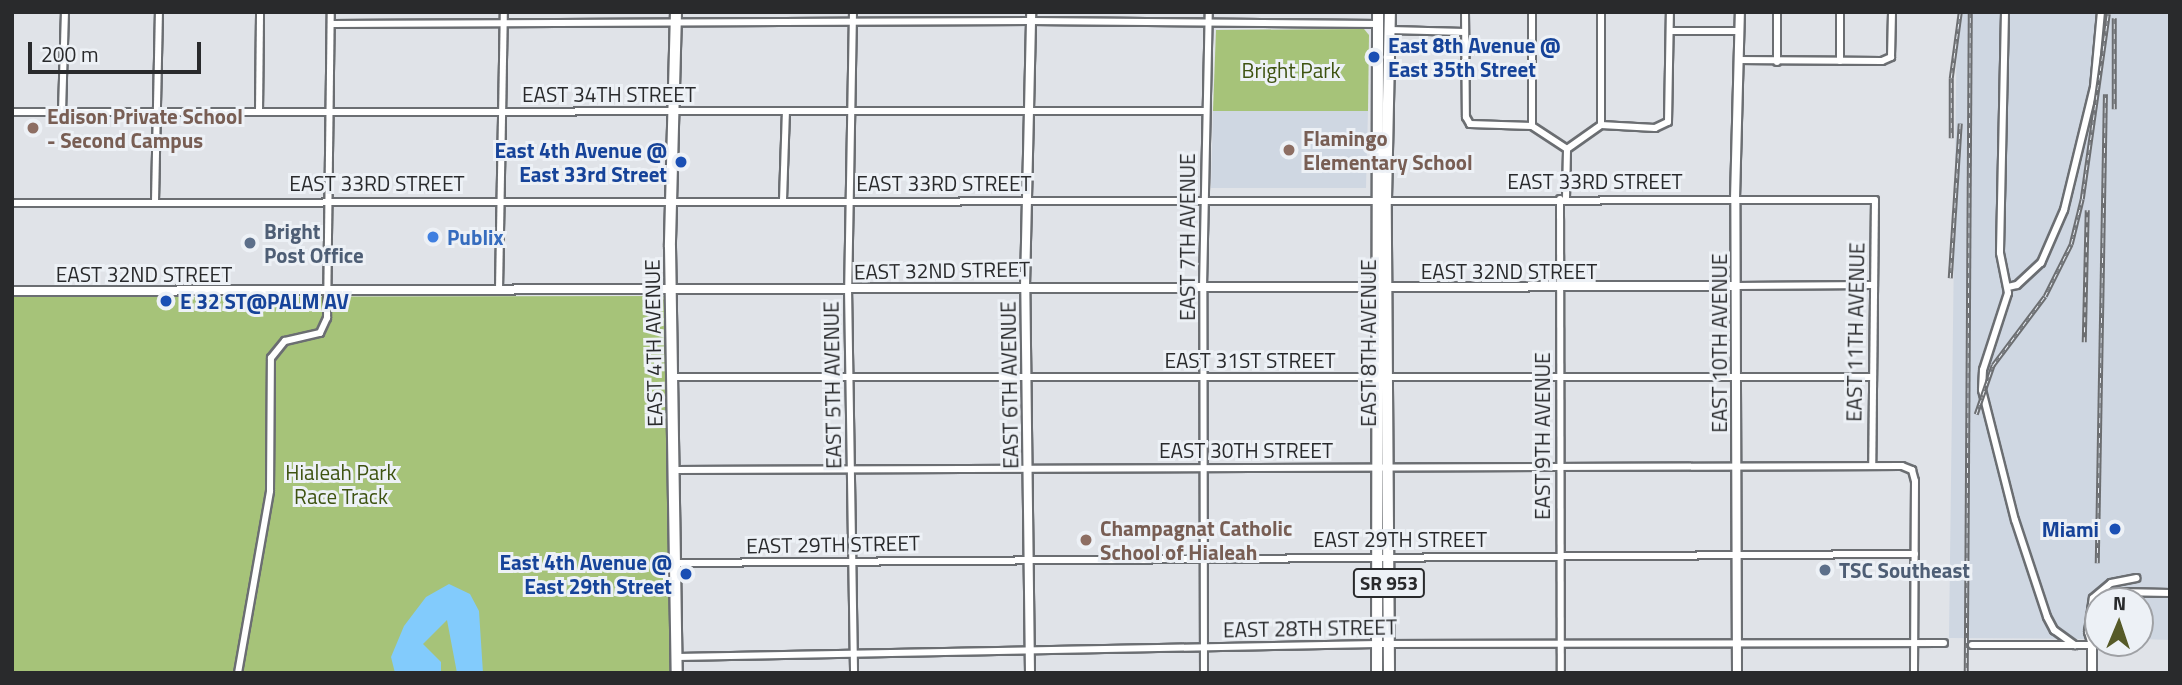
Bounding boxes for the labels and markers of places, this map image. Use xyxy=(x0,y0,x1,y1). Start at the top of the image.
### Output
place label: East 8th Avenue @ East 35th Street xyxy=(1388,32,1561,82)
marker: East 8th Avenue @ East 35th Street xyxy=(1366,49,1382,65)
place label: Edison Private School - Second Campus xyxy=(47,103,243,153)
marker: Edison Private School - Second Campus xyxy=(25,120,41,136)
place label: Flamingo Elementary School xyxy=(1303,125,1473,175)
place label: East 4th Avenue @ East 33rd Street xyxy=(494,137,667,187)
marker: Flamingo Elementary School xyxy=(1281,142,1297,158)
marker: East 4th Avenue @ East 33rd Street xyxy=(673,154,689,170)
place label: Bright Post Office xyxy=(264,218,364,268)
place label: Publix xyxy=(447,224,503,250)
marker: Publix xyxy=(425,229,441,245)
marker: Bright Post Office xyxy=(242,235,258,251)
place label: E 32 ST@PALM AV xyxy=(180,288,349,314)
marker: E 32 ST@PALM AV xyxy=(158,293,174,309)
place label: Champagnat Catholic School of Hialeah xyxy=(1100,515,1292,565)
place label: Miami xyxy=(2042,516,2099,542)
marker: Miami xyxy=(2105,519,2125,539)
marker: Champagnat Catholic School of Hialeah xyxy=(1078,532,1094,548)
place label: East 4th Avenue @ East 29th Street xyxy=(499,549,672,599)
place label: TSC Southeast xyxy=(1839,557,1970,583)
marker: TSC Southeast xyxy=(1817,562,1833,578)
marker: East 4th Avenue @ East 29th Street xyxy=(678,566,694,582)

